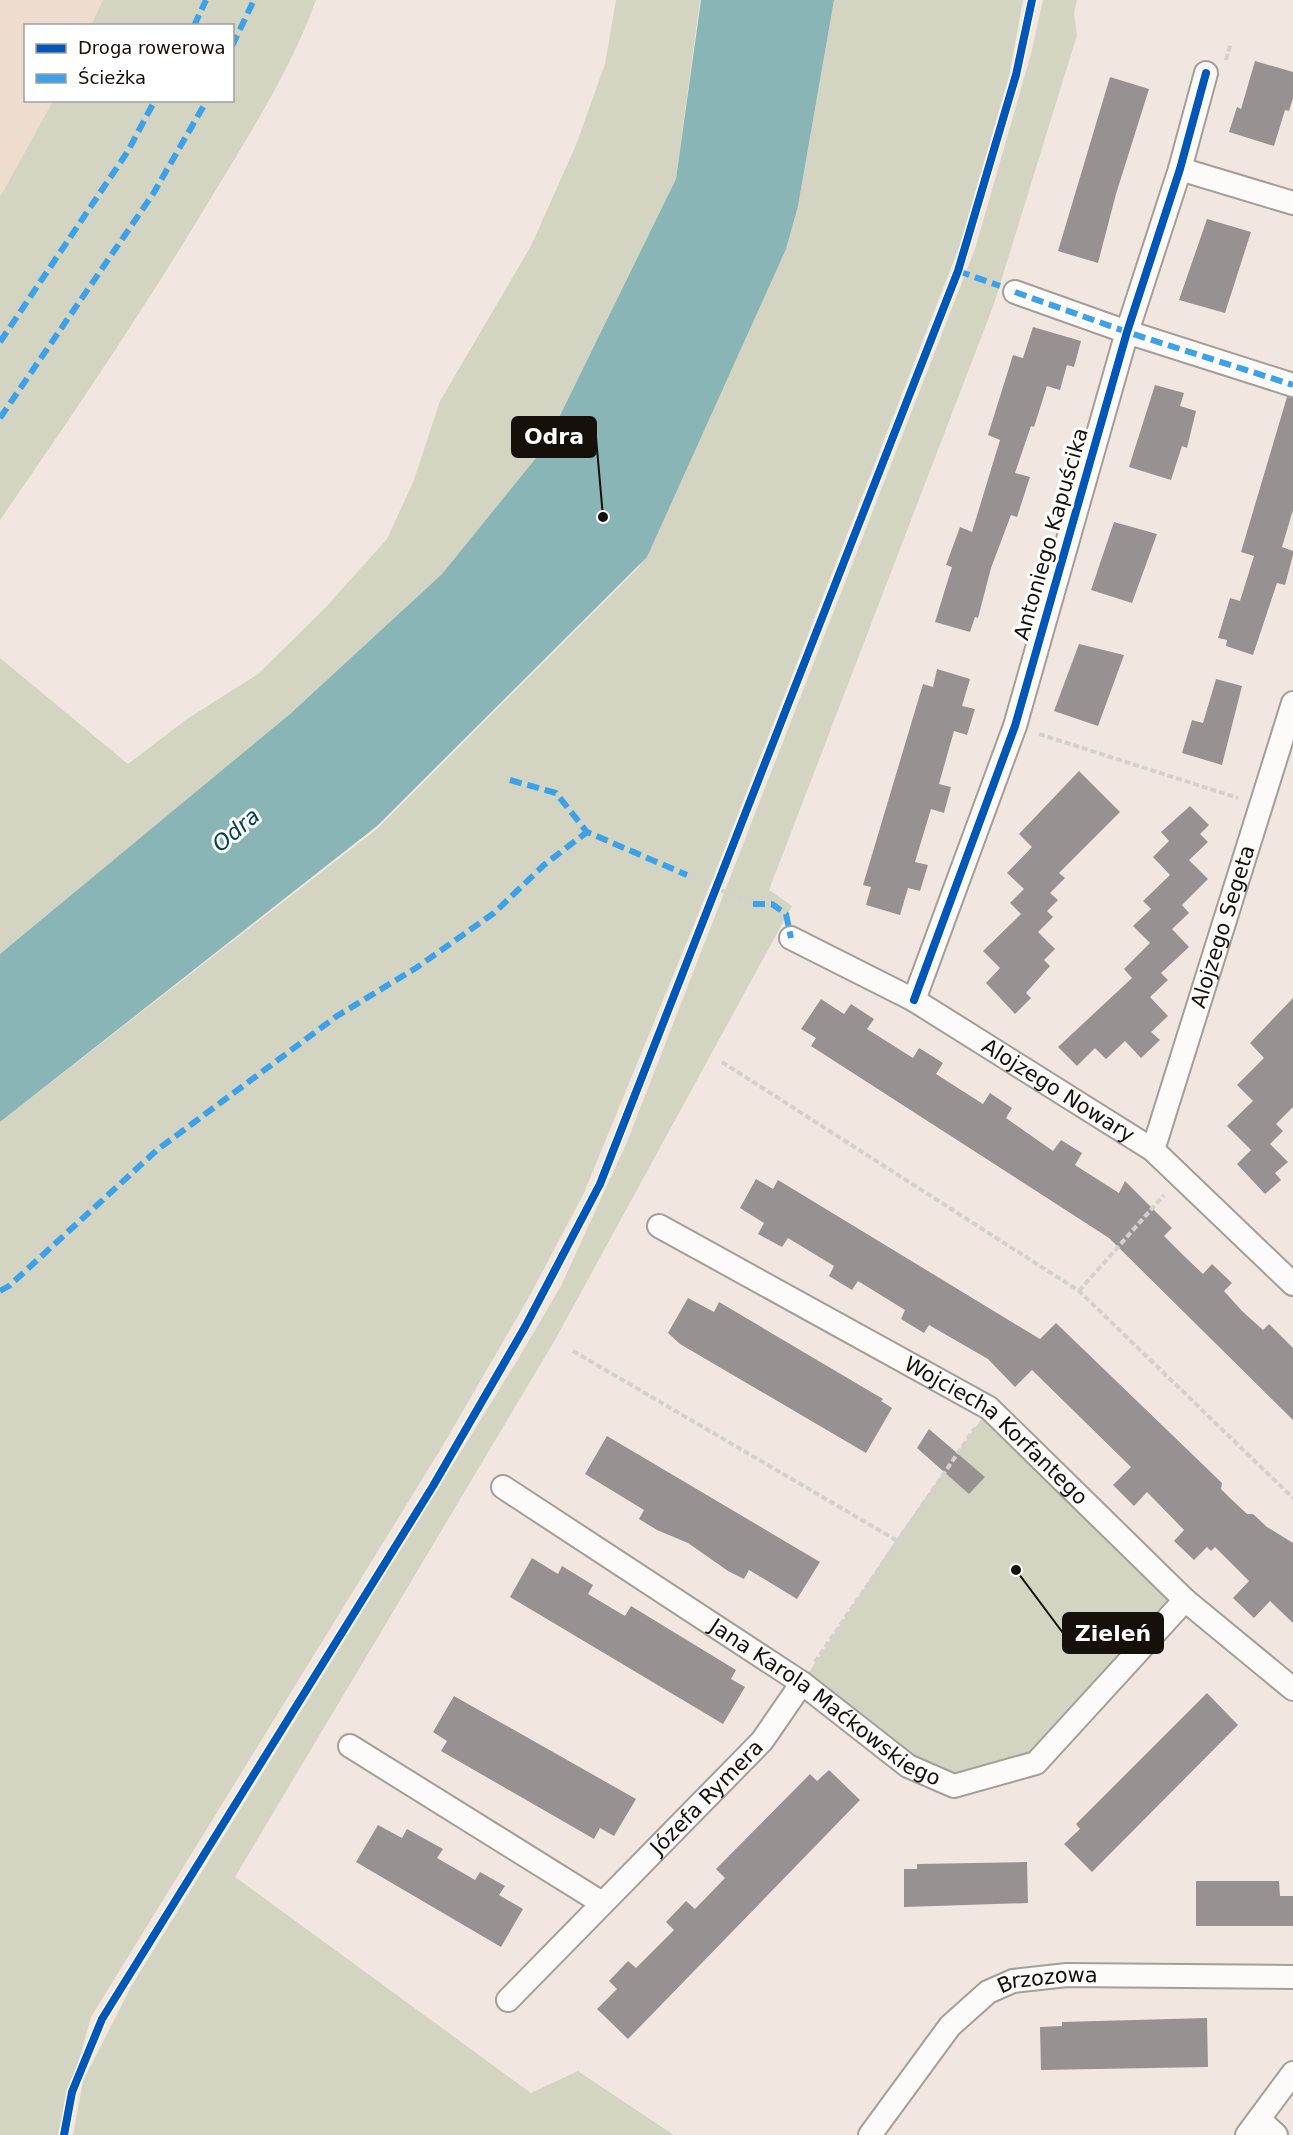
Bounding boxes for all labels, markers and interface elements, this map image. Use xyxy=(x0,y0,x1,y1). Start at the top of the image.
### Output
legend xyxy=(24,24,234,102)
text: Droga rowerowa xyxy=(78,37,226,58)
text: Ścieżka xyxy=(78,67,146,88)
callout: Odra xyxy=(512,417,596,457)
text: Odra xyxy=(524,424,584,449)
street label: Antoniego Kapuścika xyxy=(1009,425,1093,643)
water label: Odra xyxy=(207,803,265,857)
street label: Alojzego Segeta xyxy=(1186,842,1260,1011)
street label: Alojzego Nowary xyxy=(978,1034,1139,1147)
street label: Wojciecha Korfantego xyxy=(900,1352,1093,1510)
street label: Jana Karola Maćkowskiego xyxy=(703,1613,944,1791)
callout: Zieleń xyxy=(1063,1613,1163,1653)
text: Zieleń xyxy=(1075,1621,1151,1646)
street label: Józefa Rymera xyxy=(644,1735,768,1861)
street label: Brzozowa xyxy=(994,1963,1098,1998)

